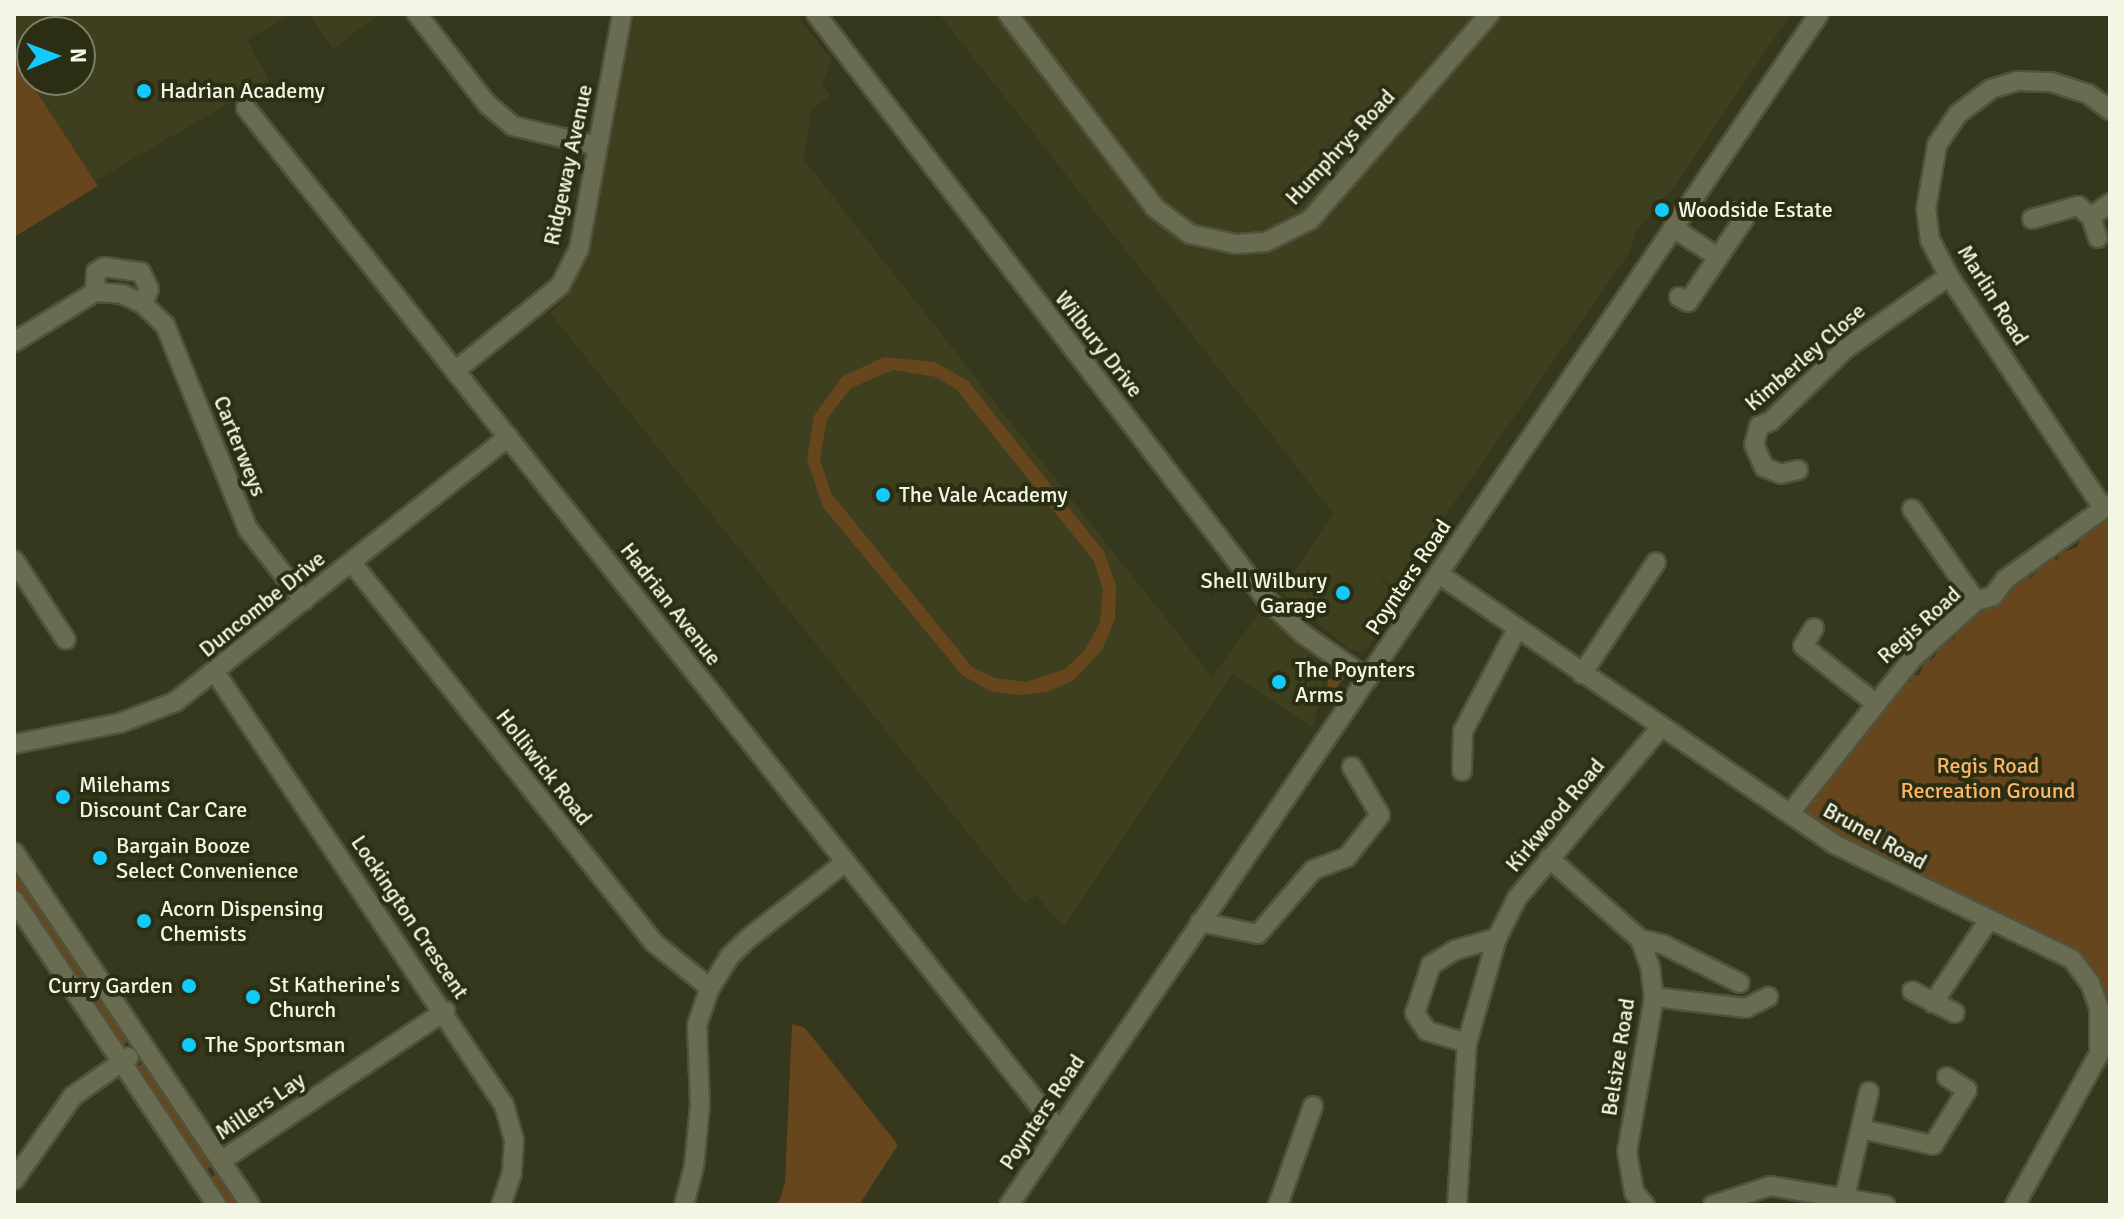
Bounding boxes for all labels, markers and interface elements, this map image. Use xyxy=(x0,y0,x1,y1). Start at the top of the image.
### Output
north arrow xyxy=(16,16,96,96)
text: N xyxy=(65,48,92,63)
place label: Hadrian Academy xyxy=(160,78,325,104)
marker: Hadrian Academy xyxy=(135,82,153,100)
street label: Ridgeway Avenue xyxy=(538,82,598,248)
street label: Humphrys Road xyxy=(1280,84,1400,210)
place label: Woodside Estate xyxy=(1678,197,1833,223)
marker: Woodside Estate xyxy=(1653,201,1671,219)
street label: Marlin Road xyxy=(1952,240,2034,350)
street label: Wilbury Drive xyxy=(1049,286,1149,402)
street label: Kimberley Close xyxy=(1739,298,1871,416)
street label: Carterweys xyxy=(208,392,272,500)
place label: The Vale Academy xyxy=(899,482,1068,508)
marker: The Vale Academy xyxy=(874,486,892,504)
street label: Poynters Road xyxy=(1360,514,1456,640)
street label: Hadrian Avenue xyxy=(615,537,727,671)
street label: Duncombe Drive xyxy=(194,545,330,663)
place label: Shell Wilbury Garage xyxy=(1201,567,1327,618)
street label: Regis Road xyxy=(1872,581,1966,669)
marker: Shell Wilbury Garage xyxy=(1334,584,1352,602)
place label: The Poynters Arms xyxy=(1295,656,1415,708)
marker: The Poynters Arms xyxy=(1270,673,1288,691)
street label: Holliwick Road xyxy=(490,704,598,830)
park label: Regis Road Recreation Ground xyxy=(1901,752,2075,804)
street label: Kirkwood Road xyxy=(1500,753,1610,877)
place label: Milehams Discount Car Care xyxy=(79,771,247,822)
marker: Milehams Discount Car Care xyxy=(54,788,72,806)
street label: Brunel Road xyxy=(1819,797,1931,875)
street label: Lockington Crescent xyxy=(345,830,475,1004)
place label: Bargain Booze Select Convenience xyxy=(116,832,299,884)
marker: Bargain Booze Select Convenience xyxy=(91,849,109,867)
place label: Acorn Dispensing Chemists xyxy=(160,895,324,946)
marker: Acorn Dispensing Chemists xyxy=(135,912,153,930)
place label: St Katherine's Church xyxy=(269,971,400,1022)
place label: Curry Garden xyxy=(48,973,173,999)
marker: Curry Garden xyxy=(180,977,198,995)
marker: St Katherine's Church xyxy=(244,988,262,1006)
street label: Belsize Road xyxy=(1596,996,1640,1118)
place label: The Sportsman xyxy=(205,1032,346,1058)
marker: The Sportsman xyxy=(180,1036,198,1054)
street label: Poynters Road xyxy=(994,1049,1090,1175)
street label: Millers Lay xyxy=(210,1066,310,1146)

